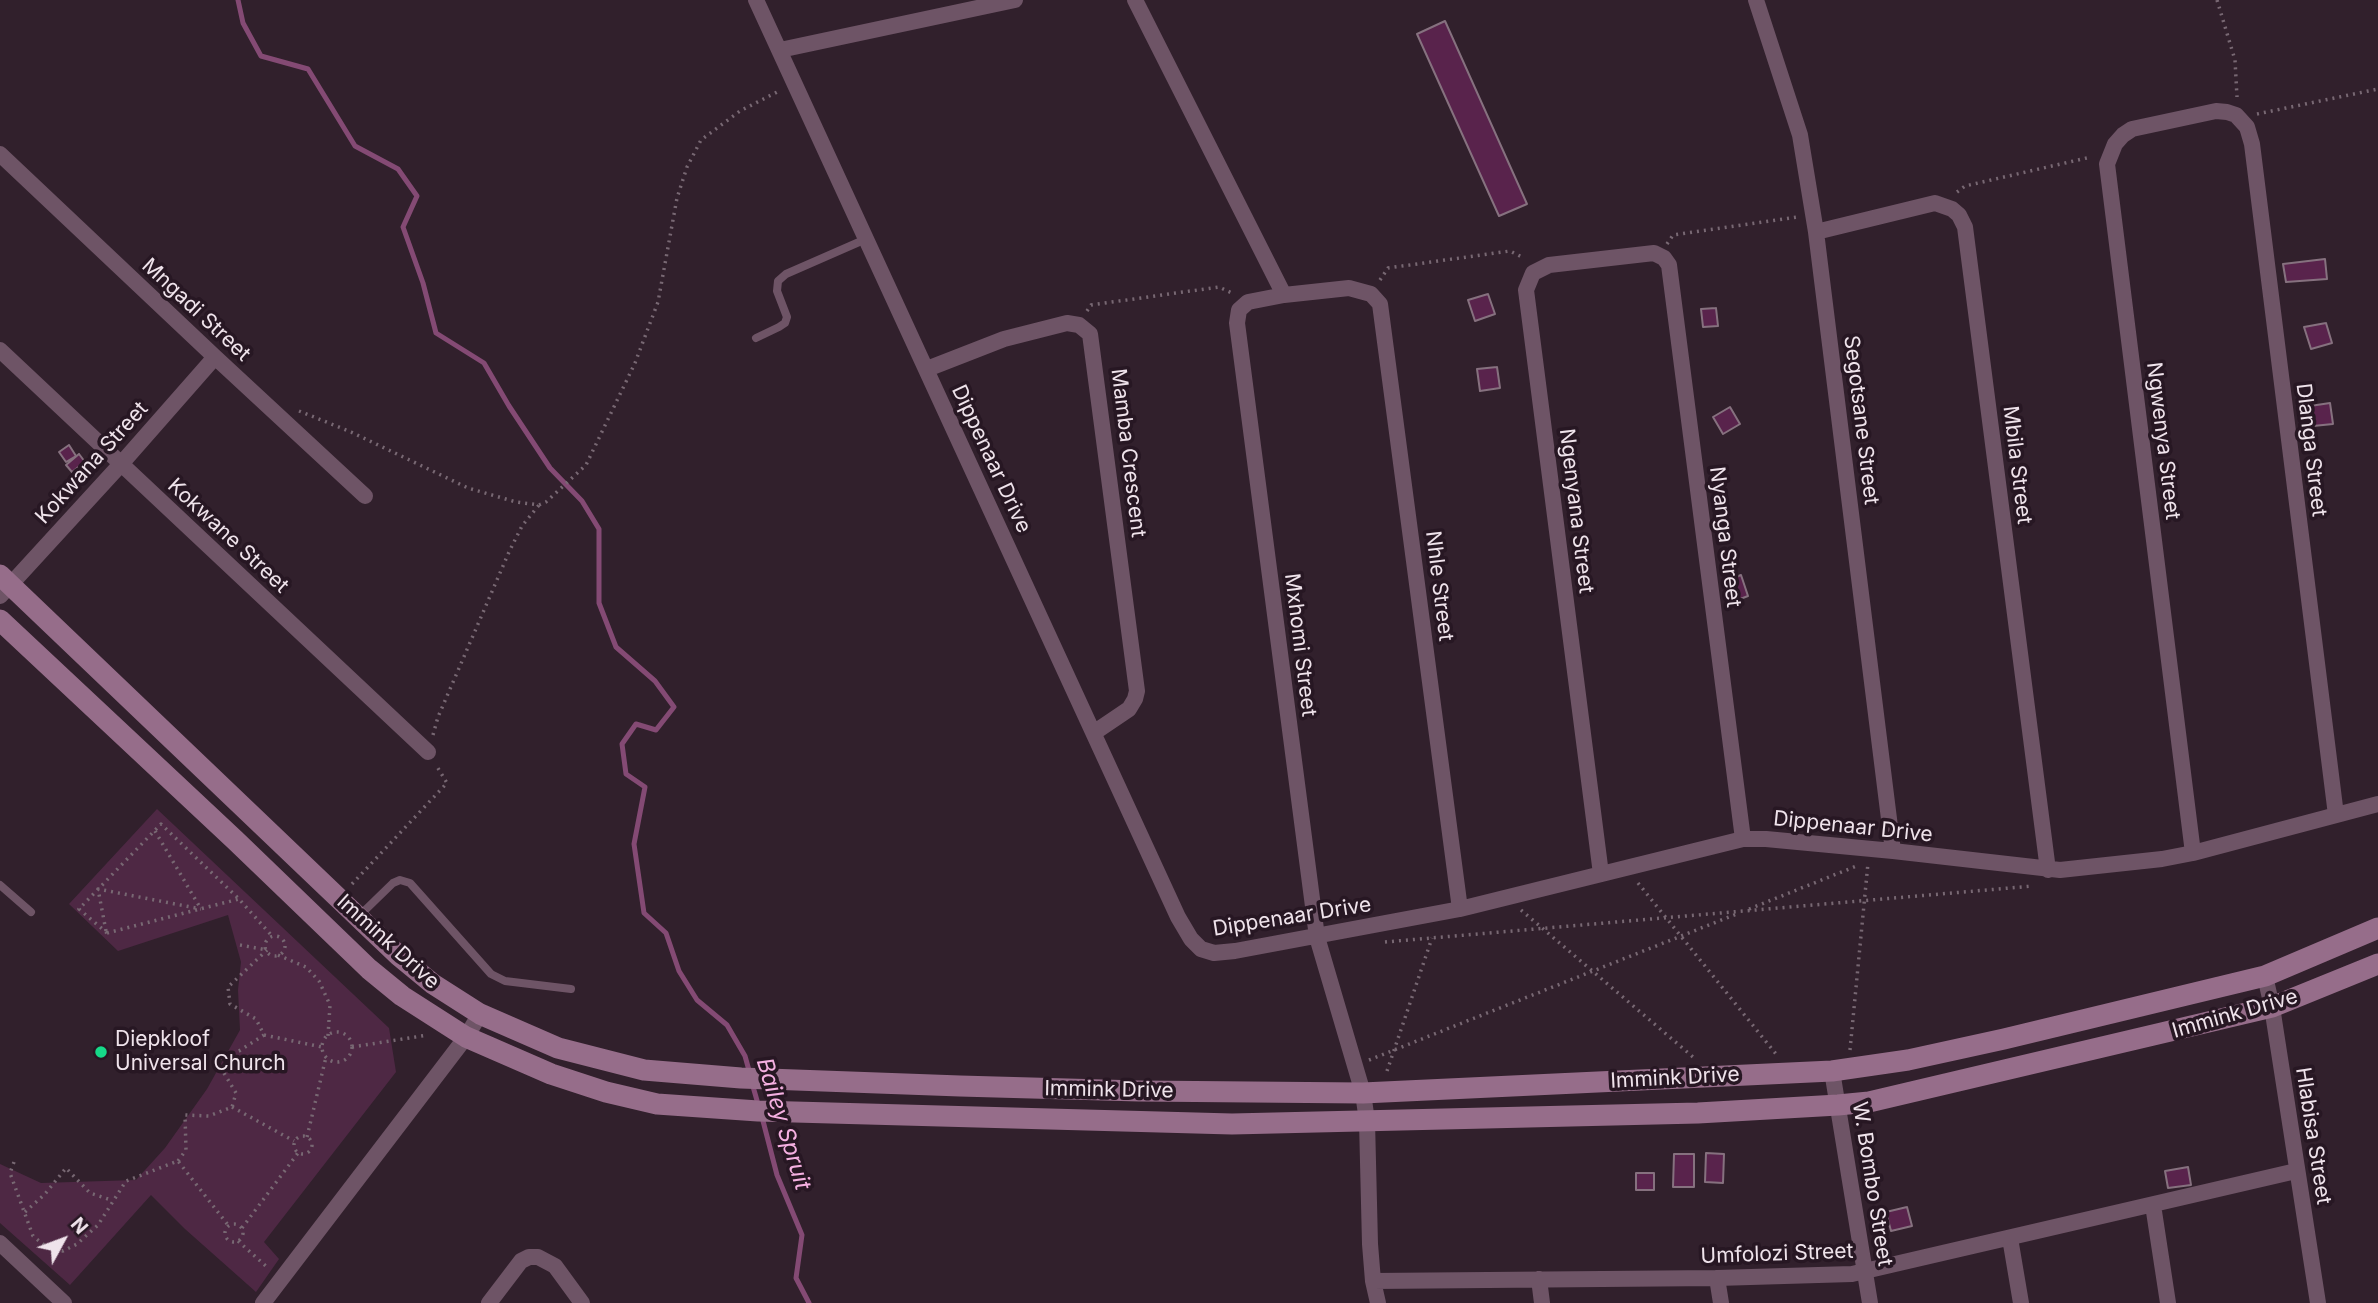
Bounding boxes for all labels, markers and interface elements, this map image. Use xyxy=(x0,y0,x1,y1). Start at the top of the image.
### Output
street label: Mngadi Street xyxy=(137,253,255,367)
street label: Segotsane Street xyxy=(1838,334,1884,506)
street label: Ngwenya Street xyxy=(2141,361,2185,521)
street label: Mamba Crescent xyxy=(1105,367,1151,539)
street label: Dippenaar Drive xyxy=(946,381,1036,537)
street label: Dlanga Street xyxy=(2290,382,2332,518)
street label: Kokwana Street xyxy=(31,397,153,529)
street label: Mbila Street xyxy=(1997,404,2037,526)
street label: Ngenyana Street xyxy=(1553,427,1599,595)
street label: Nyanga Street xyxy=(1704,465,1746,609)
street label: Kokwane Street xyxy=(162,474,294,598)
street label: Nhle Street xyxy=(1420,530,1458,642)
street label: Mxhomi Street xyxy=(1279,572,1321,718)
street label: Dippenaar Drive xyxy=(1772,806,1934,848)
street label: Immink Drive xyxy=(331,889,445,995)
street label: Dippenaar Drive xyxy=(1211,892,1373,942)
street label: Immink Drive xyxy=(2169,984,2301,1044)
place label: Diepkloof Universal Church xyxy=(115,1027,286,1077)
marker: Diepkloof Universal Church xyxy=(93,1044,109,1060)
water label: Bailey Spruit xyxy=(750,1055,816,1193)
street label: Immink Drive xyxy=(1610,1062,1740,1094)
street label: Hlabisa Street xyxy=(2290,1066,2336,1206)
street label: Immink Drive xyxy=(1044,1076,1174,1104)
street label: W. Bombo Street xyxy=(1847,1100,1897,1268)
north arrow xyxy=(28,1205,98,1275)
text: N xyxy=(66,1213,93,1239)
street label: Umfolozi Street xyxy=(1700,1239,1854,1269)

